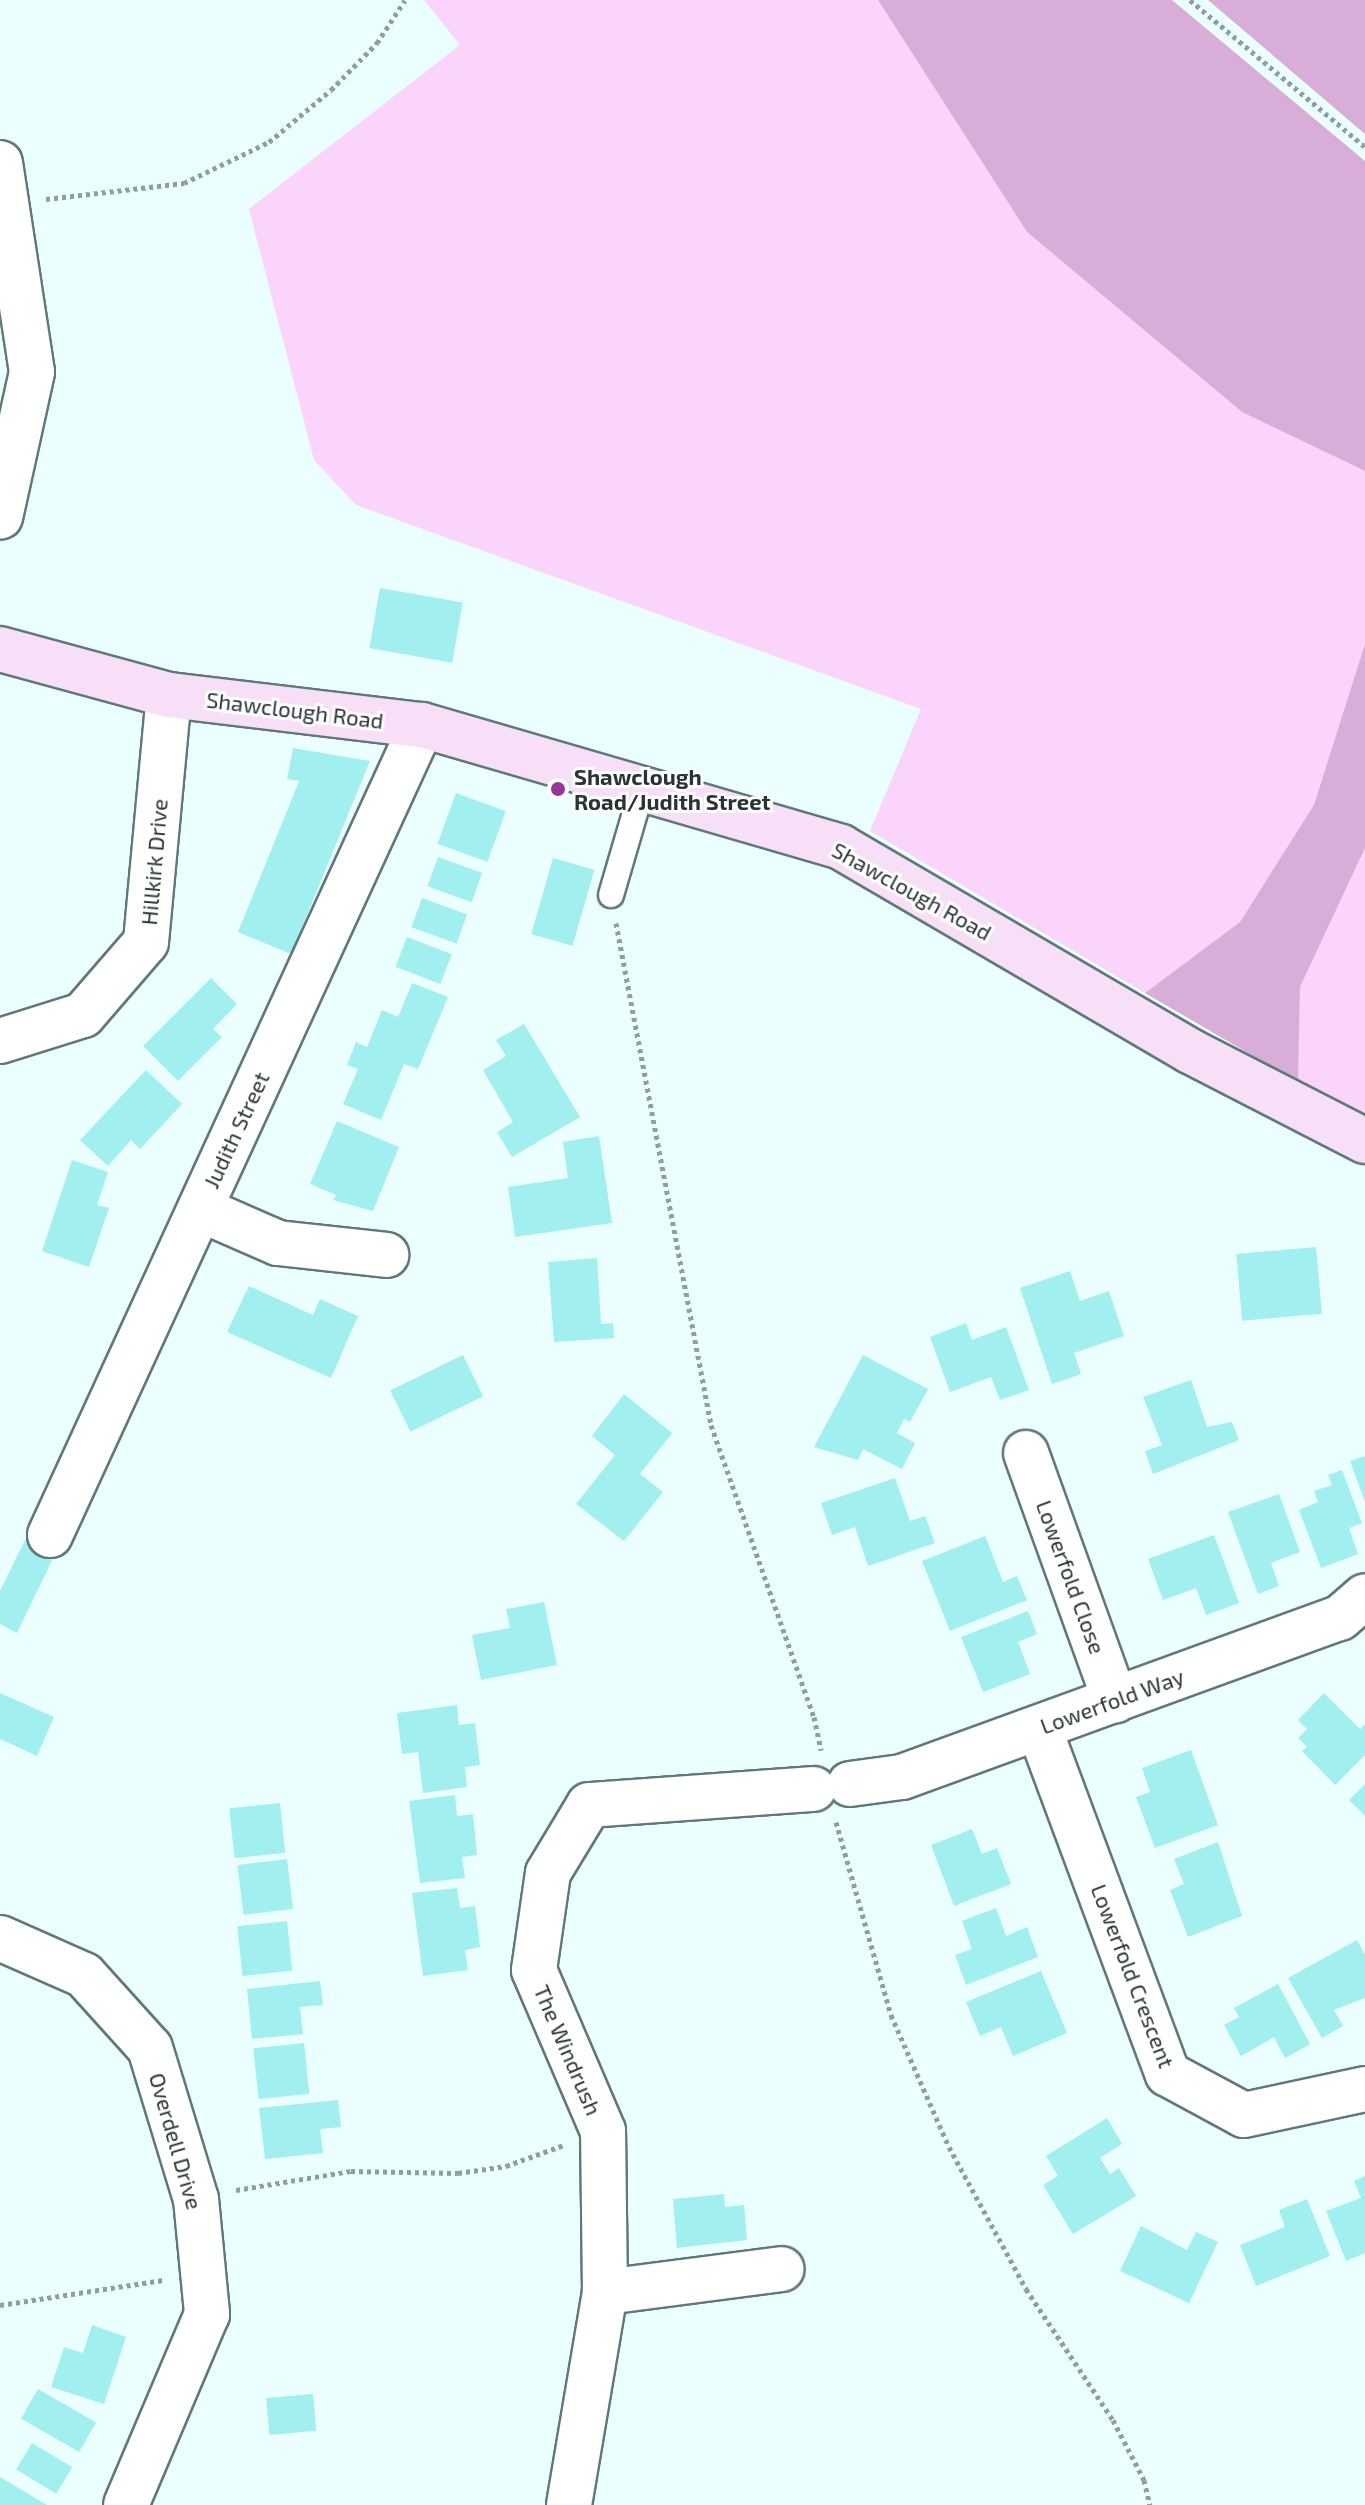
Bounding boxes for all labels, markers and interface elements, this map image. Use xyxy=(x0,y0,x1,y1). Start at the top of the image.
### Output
street label: Shawclough Road xyxy=(205,686,385,734)
place label: Shawclough Road/Judith Street xyxy=(574,763,771,814)
marker: Shawclough Road/Judith Street xyxy=(549,780,567,798)
street label: Hillkirk Drive xyxy=(135,798,173,926)
street label: Shawclough Road xyxy=(828,836,996,946)
street label: Judith Street xyxy=(198,1068,274,1192)
street label: Lowerfold Close xyxy=(1031,1497,1111,1657)
street label: Lowerfold Way xyxy=(1036,1663,1188,1739)
street label: Lowerfold Crescent xyxy=(1086,1880,1180,2072)
street label: The Windrush xyxy=(529,1981,607,2119)
street label: Overdell Drive xyxy=(144,2069,208,2213)

